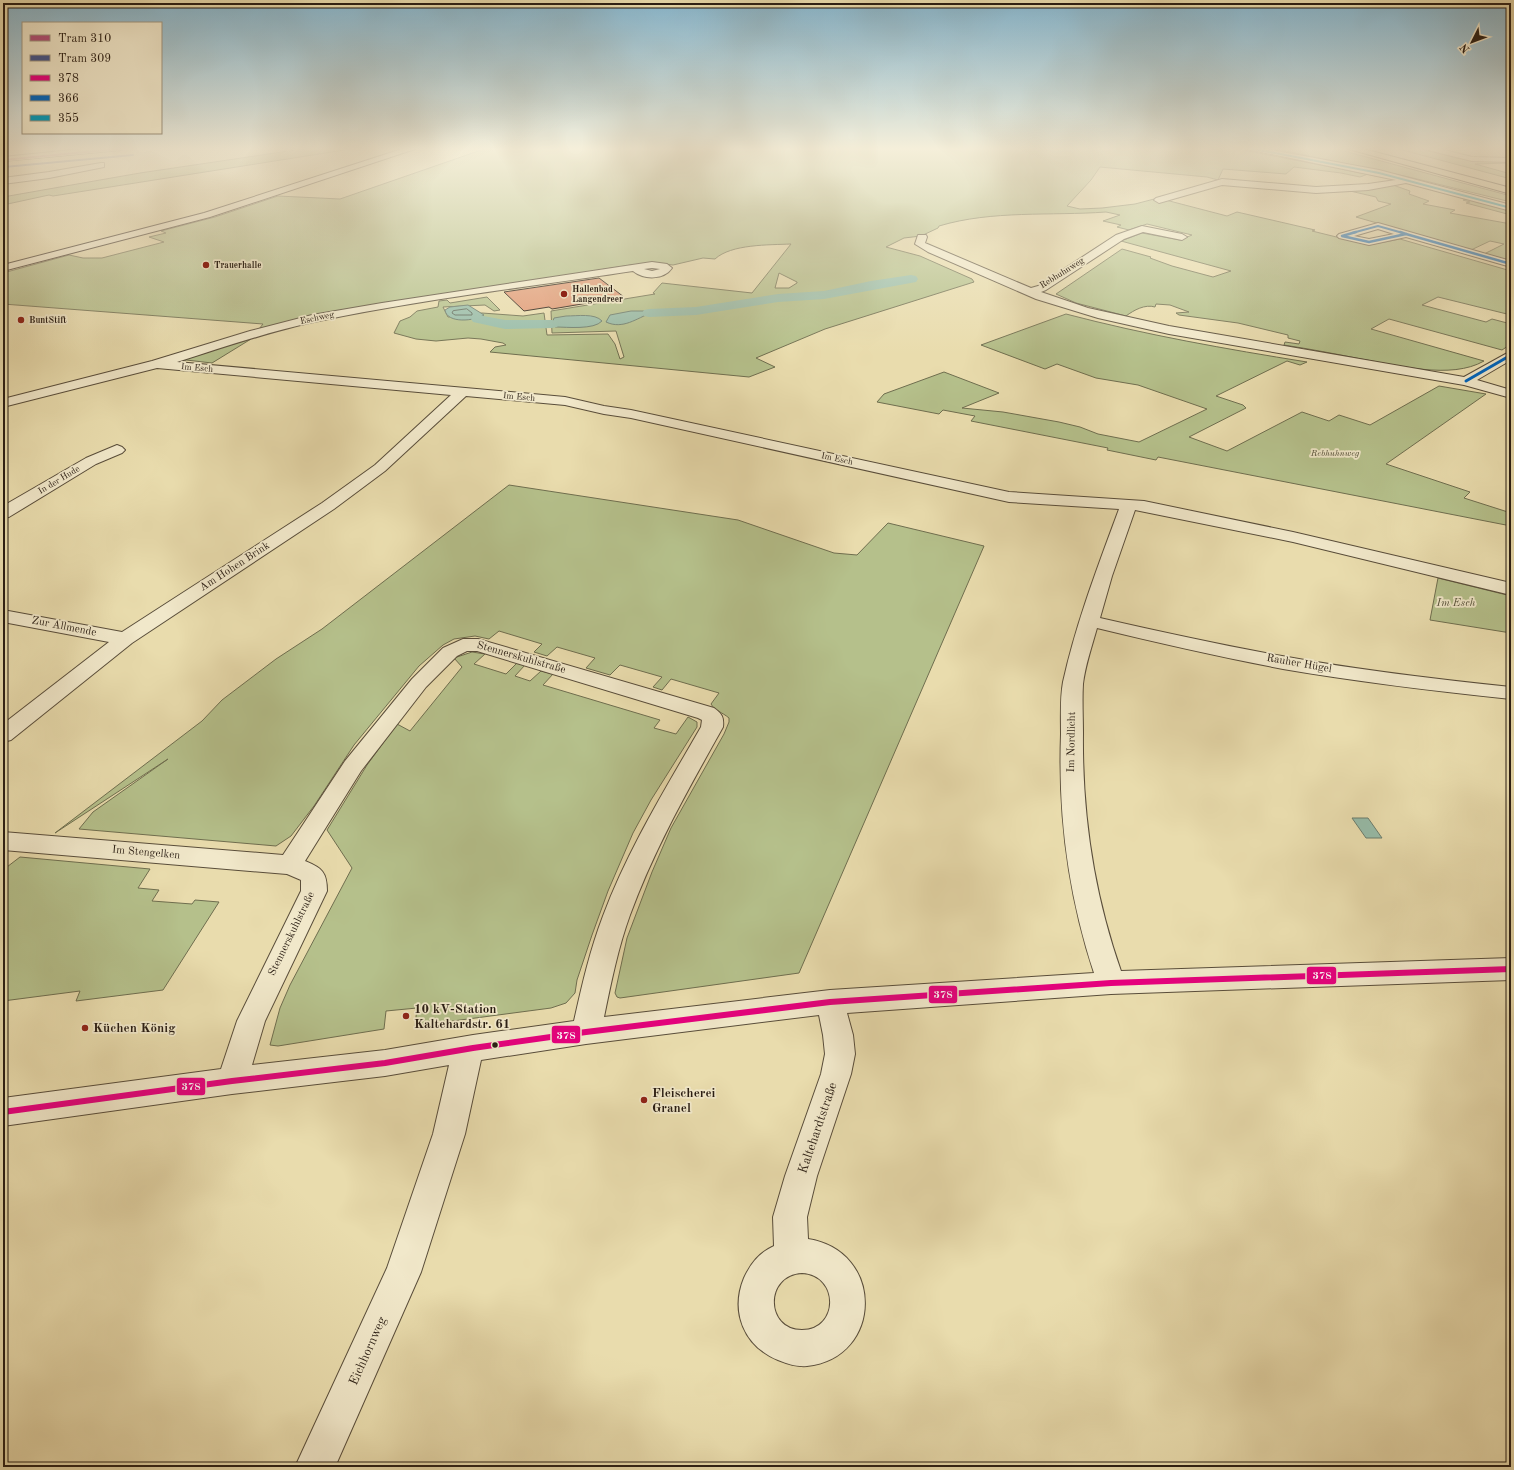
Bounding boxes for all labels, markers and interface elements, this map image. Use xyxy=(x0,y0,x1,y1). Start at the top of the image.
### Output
legend xyxy=(22,22,162,134)
north arrow xyxy=(1452,22,1492,62)
text: Tram 310 xyxy=(58,33,111,45)
text: N xyxy=(1458,40,1473,54)
text: Tram 309 xyxy=(58,53,111,65)
text: 378 xyxy=(58,73,79,85)
text: 366 xyxy=(58,93,79,105)
text: 355 xyxy=(58,112,79,125)
street label: Rebhuhnweg xyxy=(1038,256,1086,290)
marker: Trauerhalle xyxy=(201,260,211,270)
place label: Trauerhalle xyxy=(214,261,261,270)
place label: Hallenbad Langendreer xyxy=(572,285,623,304)
marker: Hallenbad Langendreer xyxy=(559,289,569,299)
street label: Eschweg xyxy=(299,310,335,326)
marker: BuntStift xyxy=(16,315,26,325)
place label: BuntStift xyxy=(29,316,67,325)
street label: Im Esch xyxy=(181,362,214,374)
street label: Im Esch xyxy=(503,391,536,403)
park label: Rebhuhnweg xyxy=(1310,449,1360,458)
street label: Im Esch xyxy=(820,451,854,467)
street label: In der Hude xyxy=(37,464,81,496)
street label: Am Hohen Brink xyxy=(198,540,272,594)
park label: Im Esch xyxy=(1436,598,1476,609)
street label: Zur Allmende xyxy=(31,615,97,639)
street label: Stennerskuhlstraße xyxy=(475,640,567,676)
street label: Rauher Hügel xyxy=(1265,653,1333,675)
street label: Im Nordlicht xyxy=(1066,711,1078,773)
street label: Im Stengelken xyxy=(111,845,181,861)
street label: Stennerskuhlstraße xyxy=(267,890,317,978)
line badge: 378 xyxy=(1306,966,1337,985)
text: 378 xyxy=(1312,971,1332,982)
line badge: 378 xyxy=(928,985,958,1004)
text: 378 xyxy=(933,990,953,1001)
place label: 10 kV-Station Kaltehardstr. 61 xyxy=(414,1003,510,1031)
marker: 10 kV-Station Kaltehardstr. 61 xyxy=(401,1011,411,1021)
place label: Küchen König xyxy=(93,1022,176,1035)
marker: Küchen König xyxy=(80,1023,90,1033)
line badge: 378 xyxy=(551,1025,581,1044)
text: 378 xyxy=(556,1031,576,1042)
unlabelled marker xyxy=(490,1040,500,1050)
line badge: 378 xyxy=(176,1077,206,1096)
street label: Kaltehardtstraße xyxy=(796,1081,840,1175)
text: 378 xyxy=(181,1082,201,1093)
place label: Fleischerei Granel xyxy=(652,1087,716,1115)
marker: Fleischerei Granel xyxy=(639,1095,649,1105)
street label: Eichhornweg xyxy=(347,1315,389,1387)

